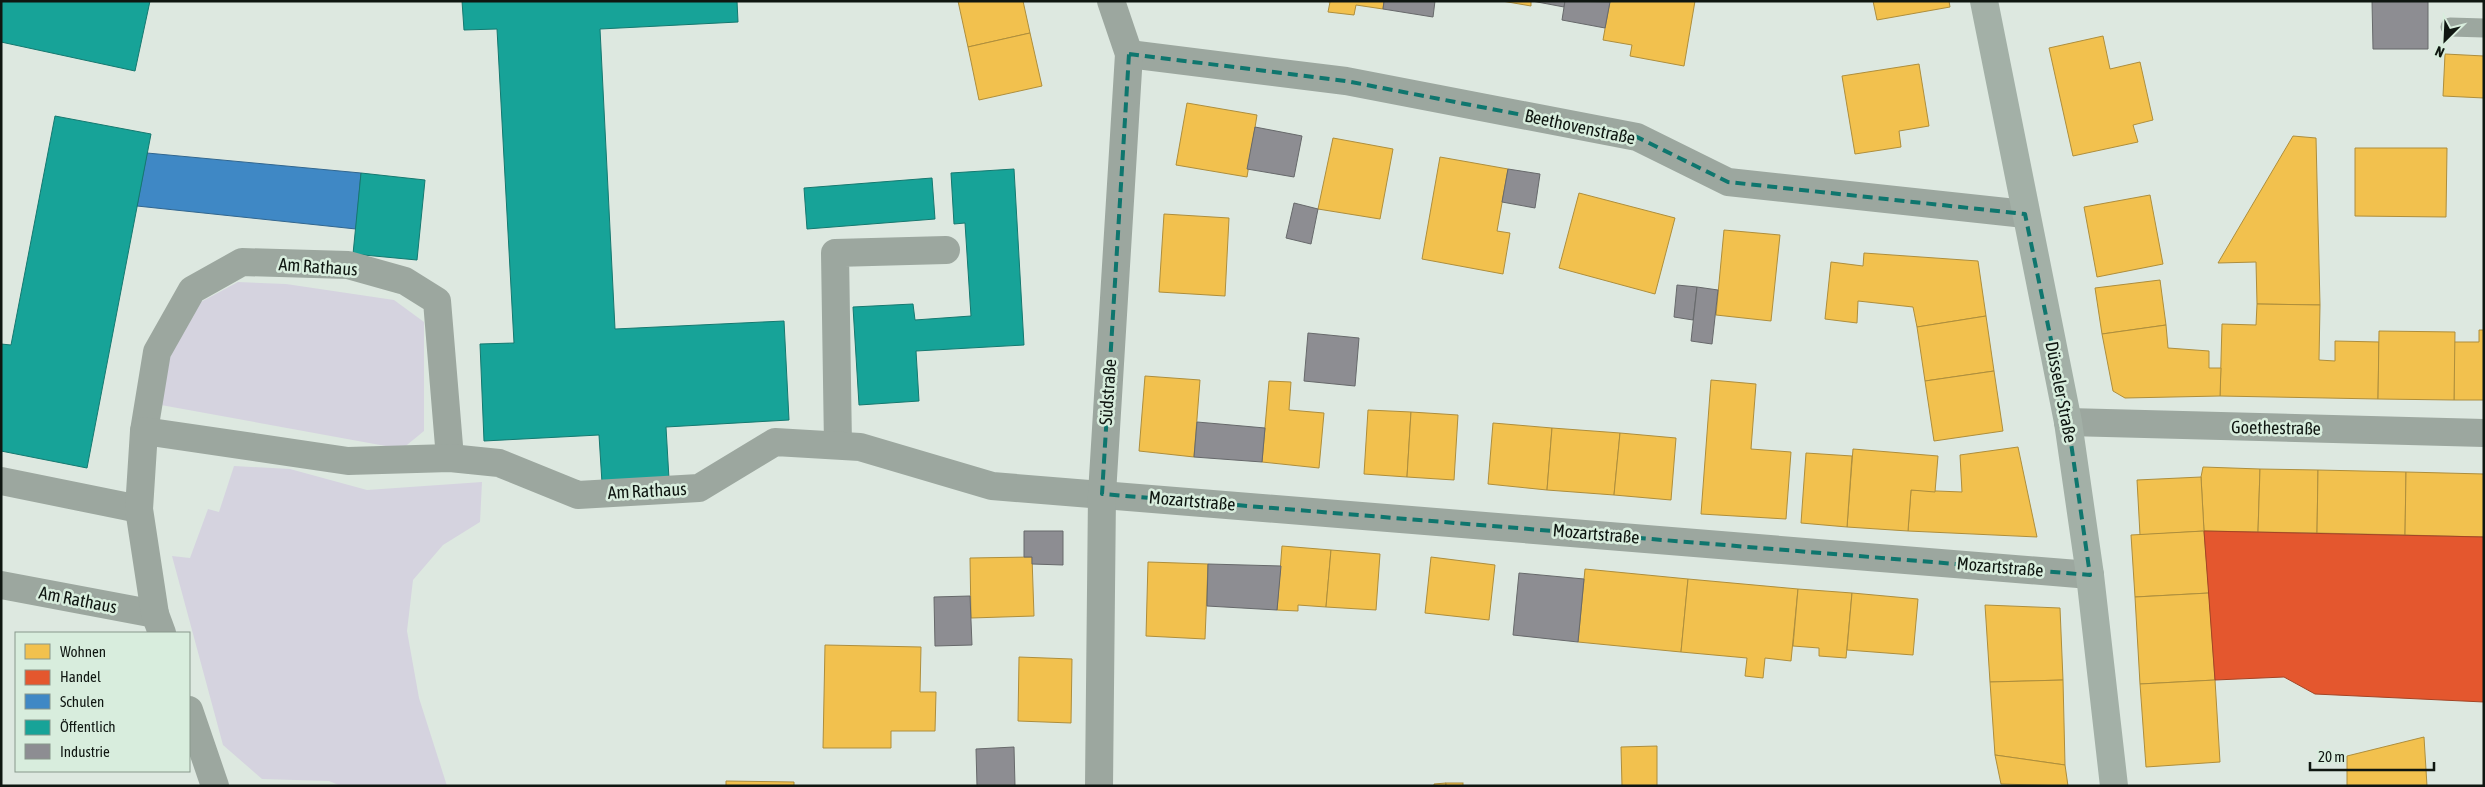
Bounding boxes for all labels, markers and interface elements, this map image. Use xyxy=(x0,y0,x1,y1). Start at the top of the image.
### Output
north arrow xyxy=(2420,15,2470,65)
text: N xyxy=(2433,43,2447,61)
street label: Beethovenstraße xyxy=(1523,105,1637,148)
street label: Am Rathaus xyxy=(278,253,358,280)
street label: Düsseler Straße xyxy=(2041,339,2082,444)
street label: Südstraße xyxy=(1095,358,1120,426)
street label: Goethestraße xyxy=(2231,416,2321,439)
street label: Am Rathaus xyxy=(607,478,687,503)
street label: Mozartstraße xyxy=(1148,486,1236,515)
street label: Mozartstraße xyxy=(1552,519,1640,548)
street label: Mozartstraße xyxy=(1956,552,2044,581)
street label: Am Rathaus xyxy=(37,582,119,617)
legend xyxy=(15,632,190,772)
text: Wohnen xyxy=(60,643,106,660)
text: Handel xyxy=(60,668,101,685)
text: Schulen xyxy=(60,693,104,710)
text: Öffentlich xyxy=(60,718,116,735)
scale bar xyxy=(2310,740,2434,772)
text: Industrie xyxy=(60,743,110,760)
text: 20 m xyxy=(2318,748,2345,765)

